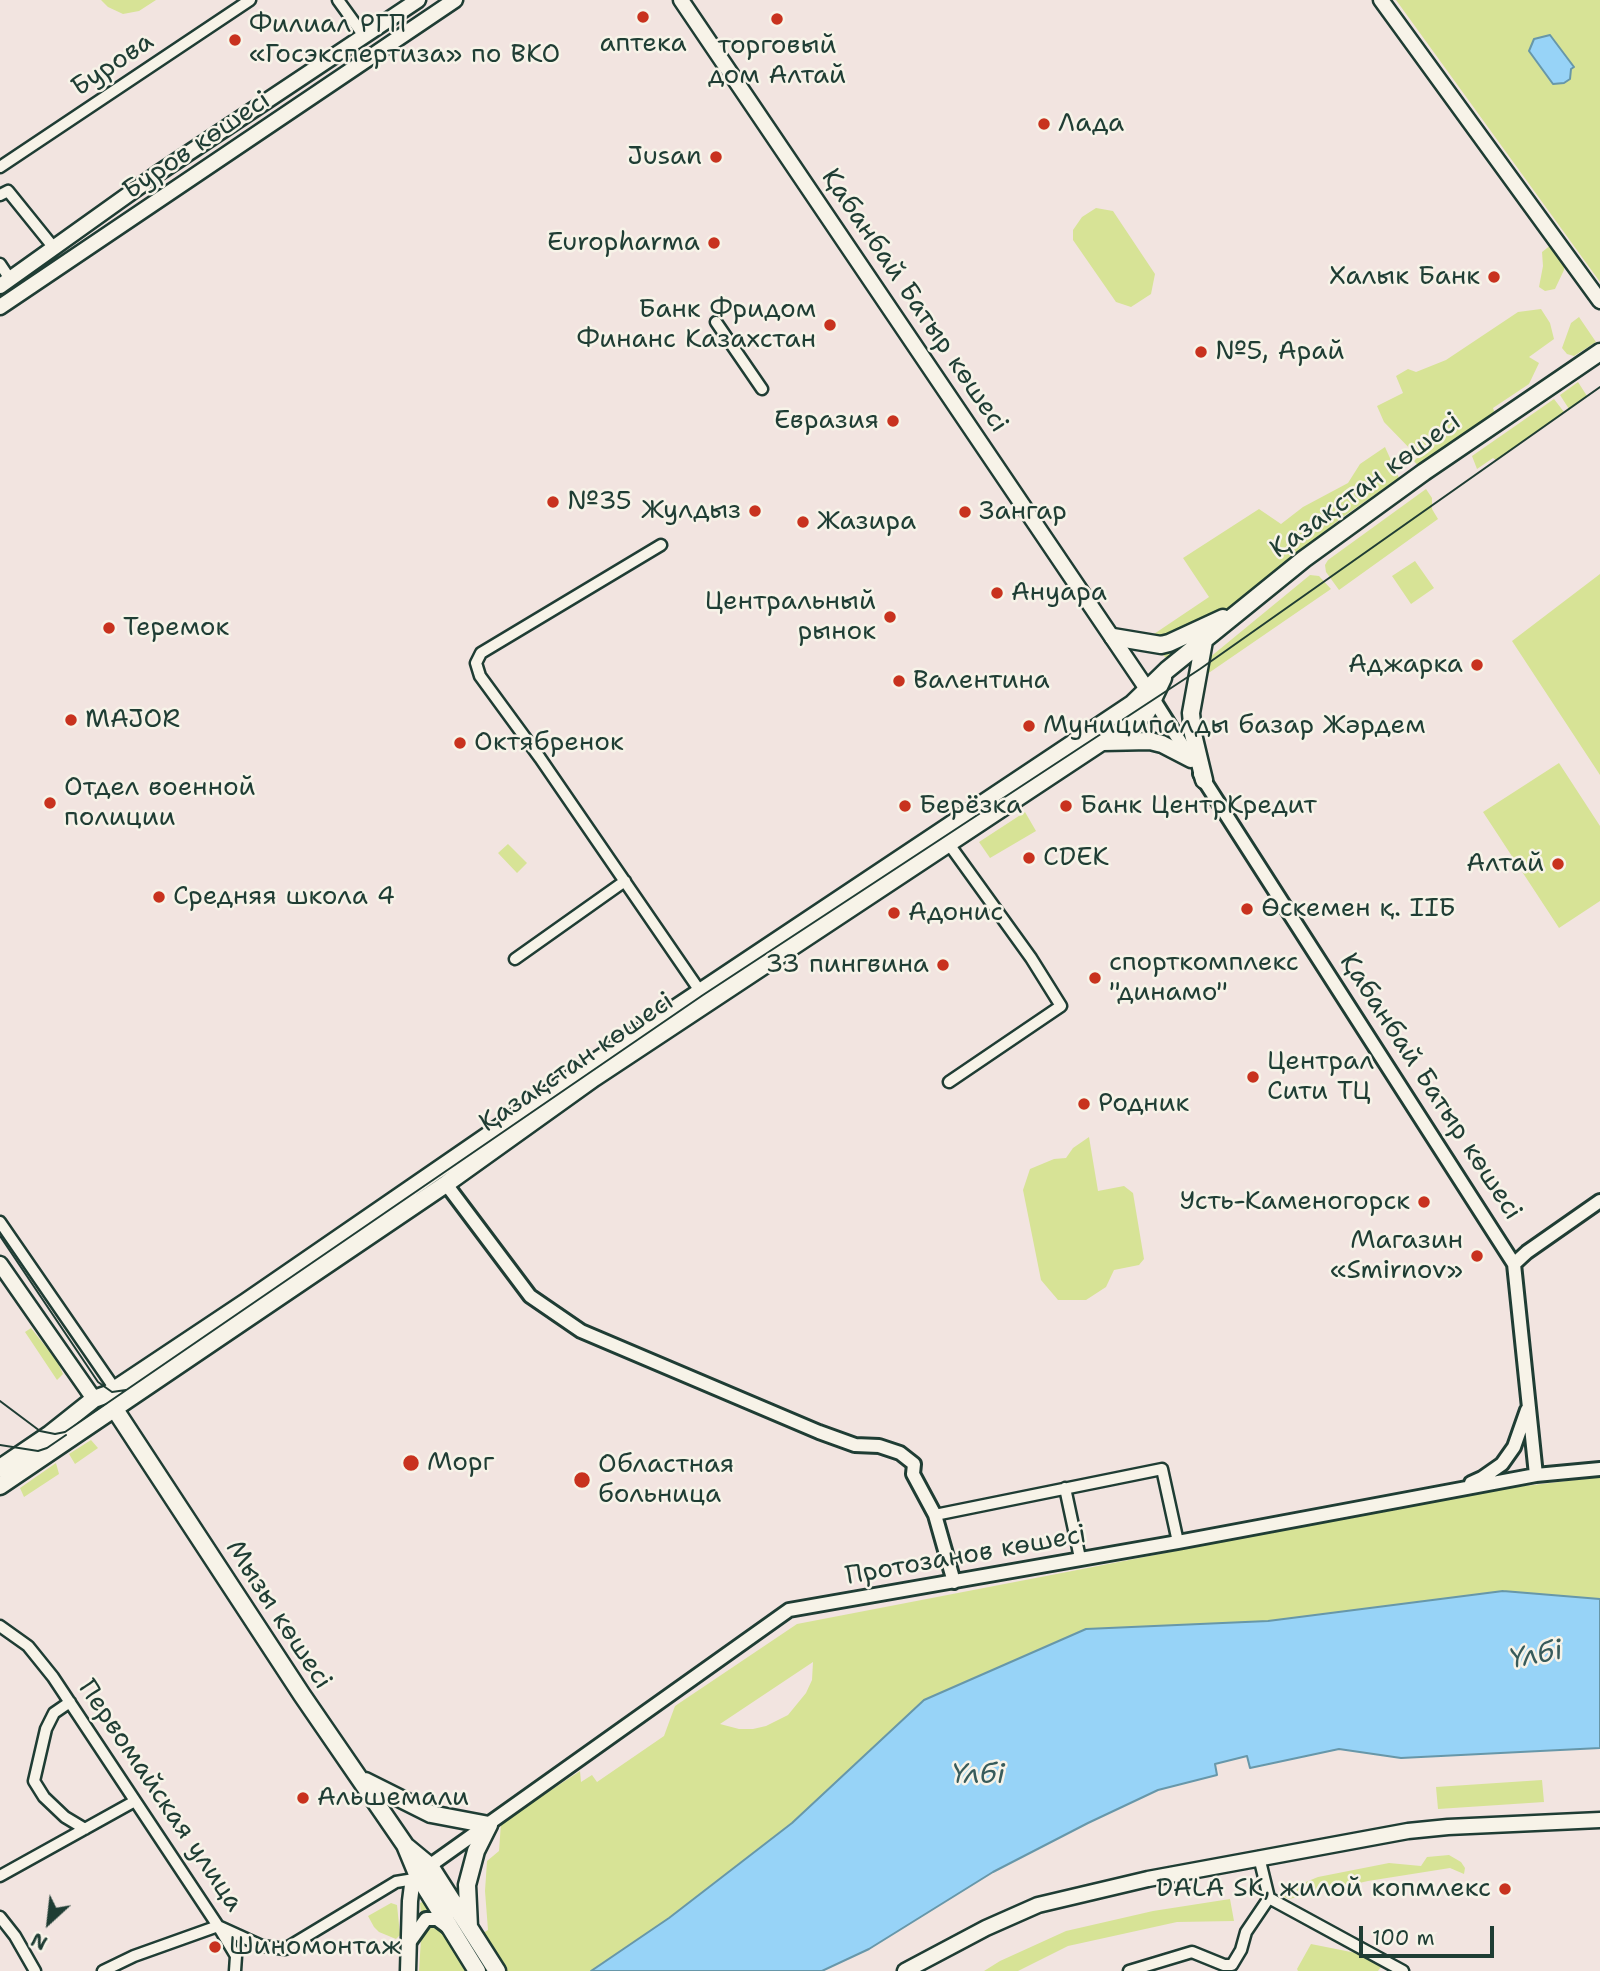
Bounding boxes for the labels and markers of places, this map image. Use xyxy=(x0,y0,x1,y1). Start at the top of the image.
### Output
place label: Филиал РГП «Госэкспертиза» по ВКО xyxy=(249,9,560,70)
marker: аптека xyxy=(635,9,651,25)
marker: торговый дом Алтай xyxy=(769,11,785,27)
place label: аптека xyxy=(599,28,687,60)
place label: торговый дом Алтай xyxy=(708,30,846,92)
marker: Филиал РГП «Госэкспертиза» по ВКО xyxy=(227,32,243,48)
place label: Лада xyxy=(1058,108,1124,140)
marker: Лада xyxy=(1036,116,1052,132)
place label: Jusan xyxy=(627,141,702,173)
marker: Jusan xyxy=(708,149,724,165)
place label: Europharma xyxy=(547,227,700,259)
marker: Europharma xyxy=(706,235,722,251)
place label: Халык Банк xyxy=(1329,261,1480,293)
marker: Халык Банк xyxy=(1486,269,1502,285)
place label: Банк Фридом Финанс Казахстан xyxy=(577,294,816,356)
marker: Банк Фридом Финанс Казахстан xyxy=(822,317,838,333)
place label: №5, Арай xyxy=(1215,336,1345,368)
marker: №5, Арай xyxy=(1193,344,1209,360)
place label: Евразия xyxy=(774,405,879,437)
marker: Евразия xyxy=(885,413,901,429)
place label: №35 xyxy=(567,486,632,518)
marker: №35 xyxy=(545,494,561,510)
place label: Жулдыз xyxy=(641,495,741,527)
place label: Зангар xyxy=(979,496,1067,528)
marker: Жулдыз xyxy=(747,503,763,519)
marker: Зангар xyxy=(957,504,973,520)
place label: Жазира xyxy=(817,506,916,538)
marker: Жазира xyxy=(795,514,811,530)
place label: Ануара xyxy=(1011,577,1107,609)
marker: Ануара xyxy=(989,585,1005,601)
place label: Центральный рынок xyxy=(705,586,876,648)
marker: Центральный рынок xyxy=(882,609,898,625)
place label: Теремок xyxy=(123,612,229,644)
marker: Теремок xyxy=(101,620,117,636)
place label: Аджарка xyxy=(1348,649,1463,681)
marker: Аджарка xyxy=(1469,657,1485,673)
place label: Валентина xyxy=(913,665,1050,697)
marker: Валентина xyxy=(891,673,907,689)
place label: MAJOR xyxy=(85,704,180,736)
place label: Муниципалды базар Жәрдем xyxy=(1043,710,1425,742)
marker: MAJOR xyxy=(63,712,79,728)
marker: Муниципалды базар Жәрдем xyxy=(1021,718,1037,734)
place label: Октябренок xyxy=(474,727,624,759)
marker: Октябренок xyxy=(452,735,468,751)
place label: Отдел военной полиции xyxy=(64,772,256,834)
place label: Берёзка xyxy=(919,790,1022,822)
place label: Банк ЦентрКредит xyxy=(1080,790,1317,822)
marker: Отдел военной полиции xyxy=(42,795,58,811)
marker: Берёзка xyxy=(897,798,913,814)
marker: Банк ЦентрКредит xyxy=(1058,798,1074,814)
place label: CDEK xyxy=(1043,842,1109,874)
place label: Алтай xyxy=(1466,848,1544,880)
marker: CDEK xyxy=(1021,850,1037,866)
marker: Алтай xyxy=(1550,856,1566,872)
place label: Средняя школа 4 xyxy=(173,881,395,913)
marker: Средняя школа 4 xyxy=(151,889,167,905)
place label: Өскемен қ. ІІБ xyxy=(1261,893,1456,925)
place label: Адонис xyxy=(908,897,1003,929)
marker: Өскемен қ. ІІБ xyxy=(1239,901,1255,917)
marker: Адонис xyxy=(886,905,902,921)
place label: спорткомплекс "динамо" xyxy=(1109,947,1299,1009)
place label: 33 пингвина xyxy=(765,949,929,981)
marker: 33 пингвина xyxy=(935,957,951,973)
marker: спорткомплекс "динамо" xyxy=(1087,970,1103,986)
place label: Централ Сити ТЦ xyxy=(1267,1046,1374,1108)
marker: Централ Сити ТЦ xyxy=(1245,1069,1261,1085)
place label: Родник xyxy=(1098,1088,1189,1120)
marker: Родник xyxy=(1076,1096,1092,1112)
place label: Усть-Каменогорск xyxy=(1179,1186,1410,1218)
marker: Усть-Каменогорск xyxy=(1416,1194,1432,1210)
place label: Магазин «Smirnov» xyxy=(1330,1225,1463,1286)
marker: Магазин «Smirnov» xyxy=(1469,1248,1485,1264)
place label: Морг xyxy=(427,1447,494,1479)
place label: Областная больница xyxy=(598,1449,734,1510)
marker: Морг xyxy=(401,1453,421,1473)
marker: Областная больница xyxy=(572,1470,592,1490)
place label: Альшемали xyxy=(317,1782,469,1814)
marker: Альшемали xyxy=(295,1790,311,1806)
place label: DALA SK, жилой копмлекс xyxy=(1156,1873,1491,1905)
marker: DALA SK, жилой копмлекс xyxy=(1497,1881,1513,1897)
place label: Шиномонтаж xyxy=(229,1931,401,1963)
marker: Шиномонтаж xyxy=(207,1939,223,1955)

